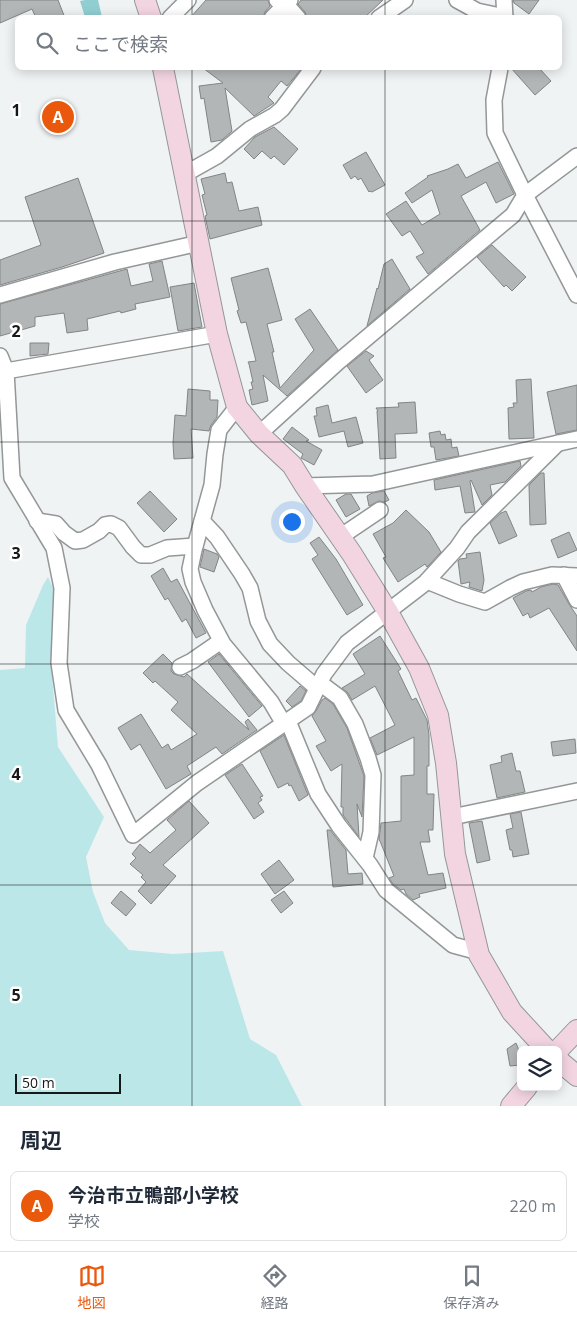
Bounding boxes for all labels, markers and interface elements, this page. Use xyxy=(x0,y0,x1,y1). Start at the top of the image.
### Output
search box xyxy=(15,15,562,70)
icon: search xyxy=(33,29,61,57)
text: ここで検索 xyxy=(73,31,168,57)
pin: A xyxy=(42,98,74,136)
text: 1 xyxy=(11,99,21,121)
text: 2 xyxy=(11,320,21,342)
your location xyxy=(279,509,305,535)
text: 3 xyxy=(11,542,21,564)
text: 4 xyxy=(11,763,21,785)
text: 5 xyxy=(11,984,21,1006)
map controls xyxy=(517,1046,562,1091)
button: layers xyxy=(517,1046,562,1091)
scale bar xyxy=(15,1071,121,1094)
text: 50 m xyxy=(22,1073,55,1092)
text: 周辺 xyxy=(20,1126,62,1154)
text: 今治市立鴨部小学校 xyxy=(68,1182,239,1208)
text: A xyxy=(31,1195,43,1217)
text: 220 m xyxy=(510,1195,556,1217)
text: 学校 xyxy=(68,1210,100,1232)
tab: 地図 xyxy=(78,1262,106,1312)
tab: 経路 xyxy=(261,1262,289,1312)
tab: 保存済み xyxy=(444,1262,500,1312)

